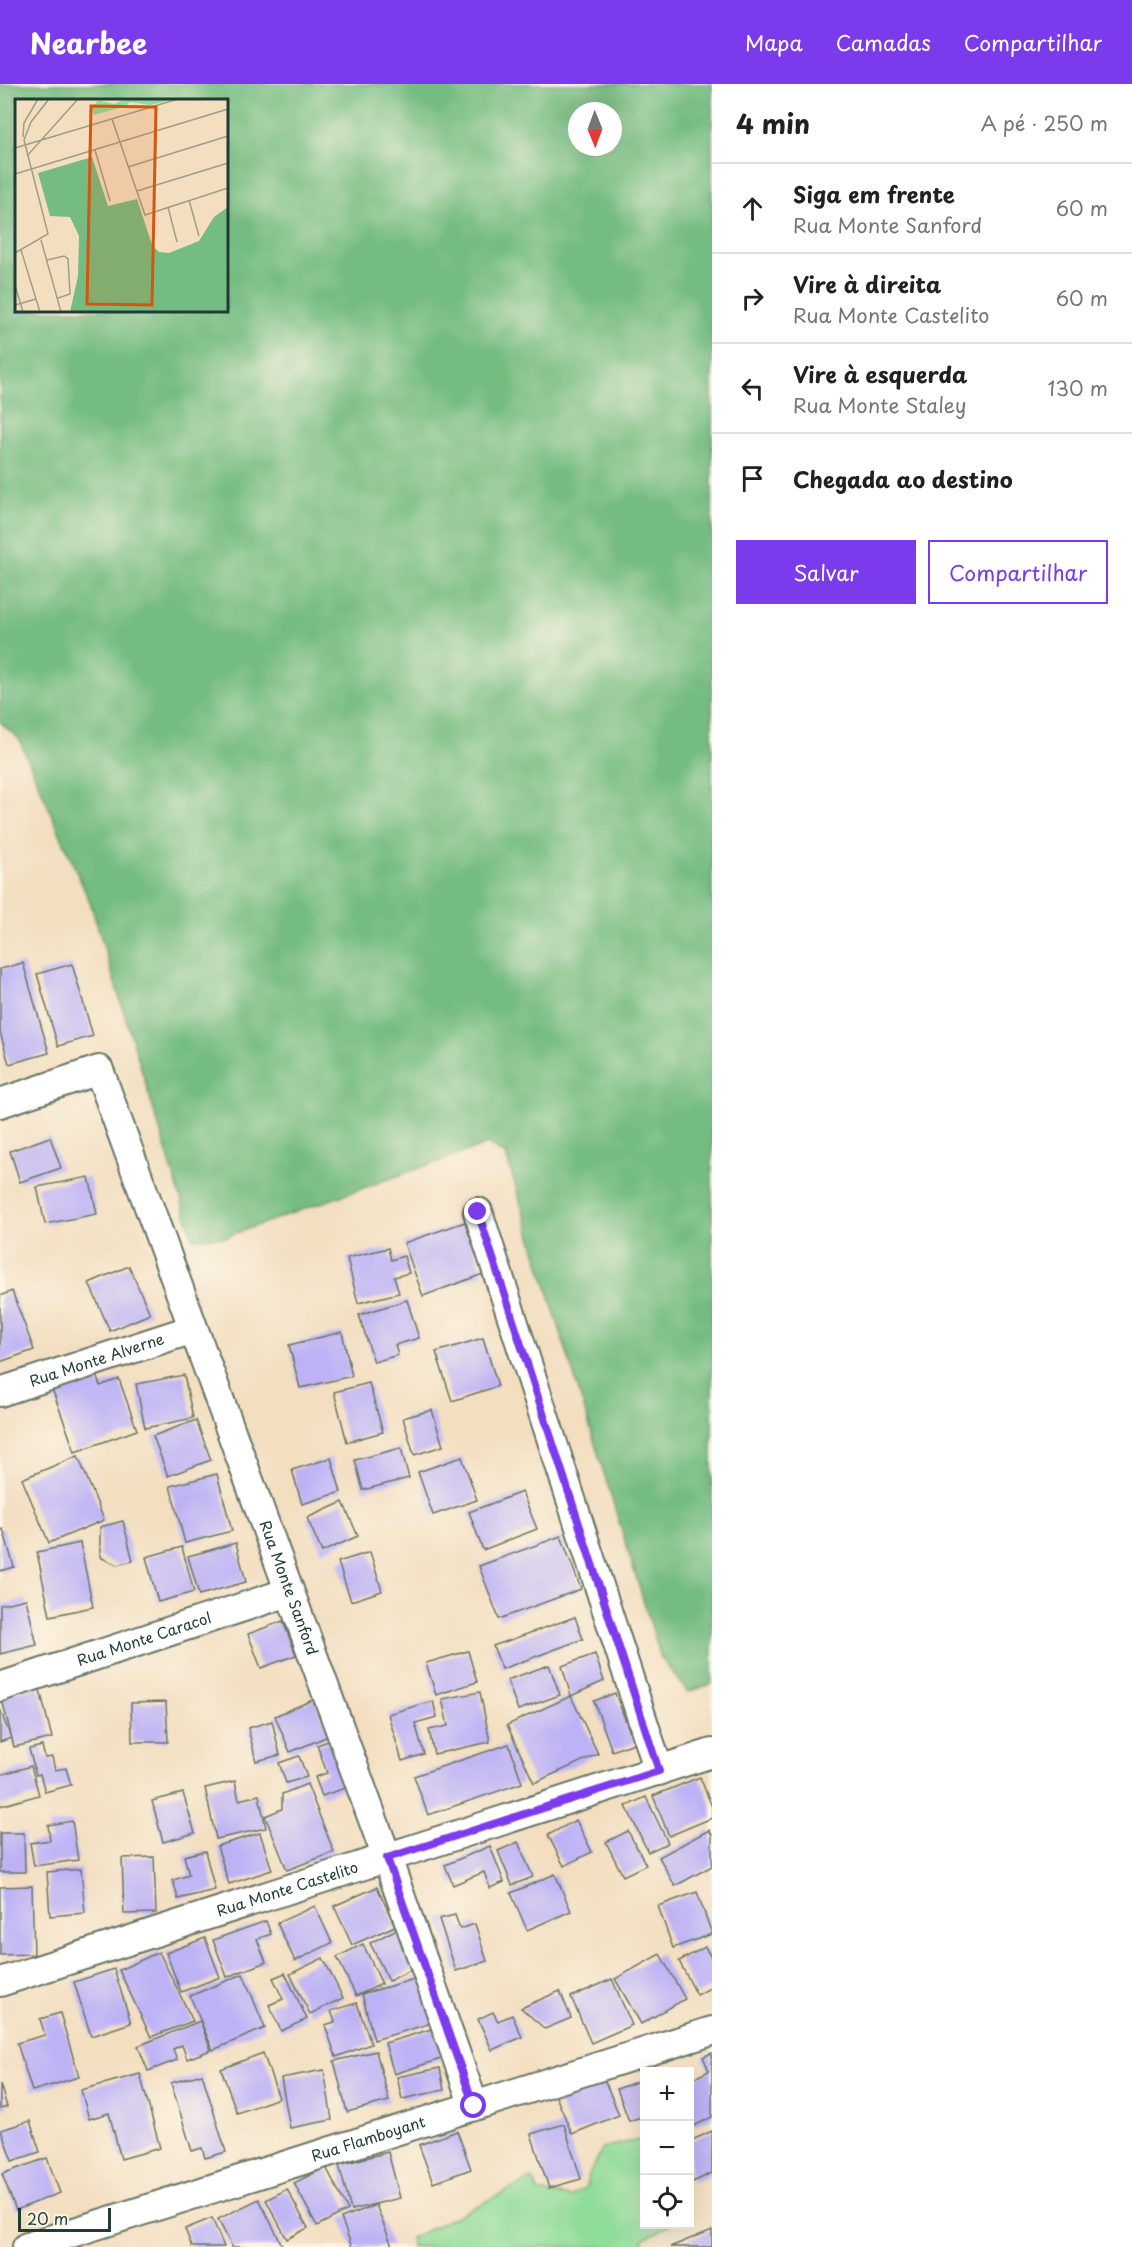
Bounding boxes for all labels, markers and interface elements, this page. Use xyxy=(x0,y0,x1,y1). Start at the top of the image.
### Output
text: Nearbee xyxy=(30,21,147,64)
text: Mapa xyxy=(745,26,803,58)
text: Camadas xyxy=(836,26,931,58)
text: Compartilhar xyxy=(964,26,1102,58)
inset map xyxy=(15,99,228,312)
north arrow xyxy=(568,102,622,156)
text: 4 min xyxy=(736,104,810,143)
text: A pé · 250 m xyxy=(981,108,1108,138)
text: Siga em frente xyxy=(793,177,955,210)
icon: ahead xyxy=(736,192,769,225)
text: 60 m xyxy=(1056,193,1108,223)
text: Rua Monte Sanford xyxy=(793,210,982,240)
text: Vire à direita xyxy=(793,267,941,300)
icon: right xyxy=(736,282,769,315)
text: 60 m xyxy=(1056,283,1108,313)
text: Rua Monte Castelito xyxy=(793,300,989,330)
text: Vire à esquerda xyxy=(793,357,967,390)
icon: left xyxy=(736,372,769,405)
text: 130 m xyxy=(1048,373,1108,403)
text: Rua Monte Staley xyxy=(793,390,966,420)
icon: arrive xyxy=(736,462,769,495)
text: Chegada ao destino xyxy=(793,462,1013,495)
button: Salvar xyxy=(736,540,916,604)
button: Compartilhar xyxy=(928,540,1108,604)
route end xyxy=(464,1198,490,1224)
street label: Rua Monte Alverne xyxy=(26,1326,167,1392)
street label: Rua Monte Sanford xyxy=(255,1517,325,1658)
street label: Rua Monte Caracol xyxy=(74,1605,214,1671)
street label: Rua Monte Castelito xyxy=(213,1855,361,1922)
map controls xyxy=(640,2067,694,2229)
button: + xyxy=(640,2067,694,2121)
route start xyxy=(460,2092,486,2118)
street label: Rua Flamboyant xyxy=(308,2109,428,2167)
button: − xyxy=(640,2121,694,2175)
button: locate xyxy=(640,2175,694,2229)
scale bar xyxy=(18,2205,111,2232)
text: 20 m xyxy=(27,2206,68,2230)

